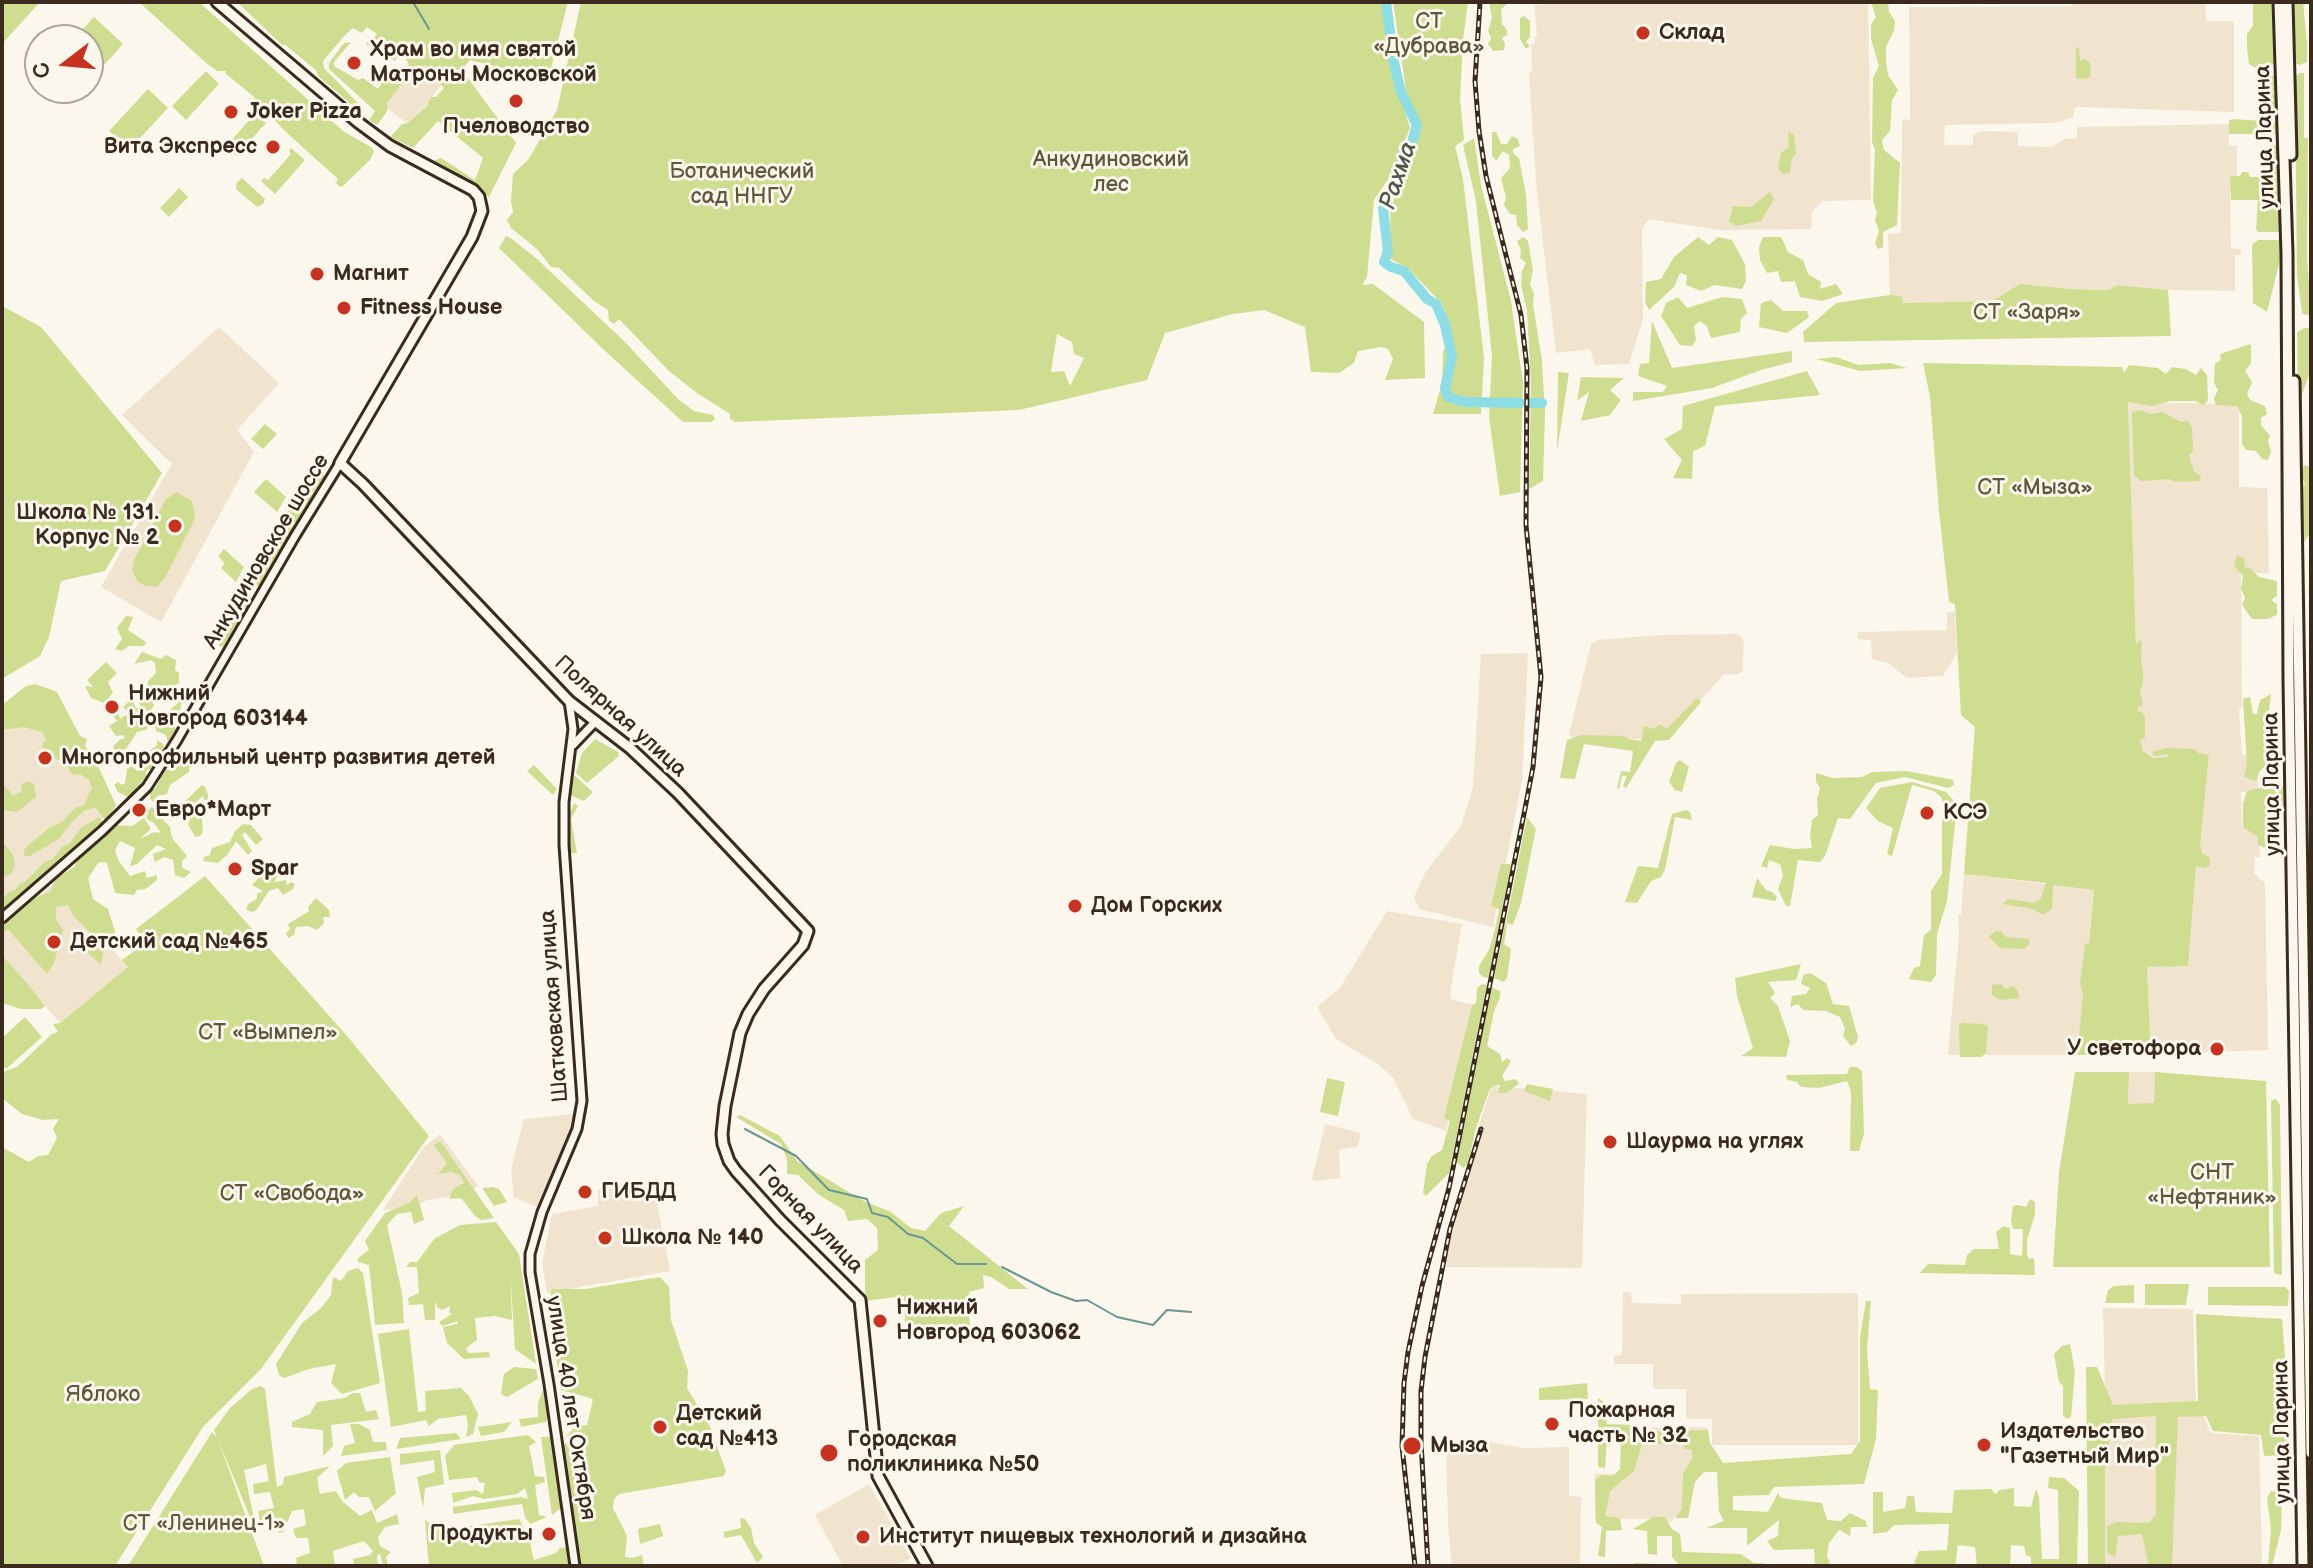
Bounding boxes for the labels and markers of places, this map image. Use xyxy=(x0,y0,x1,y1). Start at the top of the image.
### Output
place label: Склад xyxy=(1659,20,1724,46)
marker: Склад xyxy=(1634,24,1652,42)
place label: Храм во имя святой Матроны Московской xyxy=(370,37,597,88)
marker: Храм во имя святой Матроны Московской xyxy=(345,54,363,72)
marker: Пчеловодство xyxy=(507,92,525,110)
place label: Joker Pizza xyxy=(247,99,362,125)
marker: Joker Pizza xyxy=(222,103,240,121)
place label: Пчеловодство xyxy=(442,114,590,140)
place label: Вита Экспресс xyxy=(104,134,257,160)
marker: Вита Экспресс xyxy=(264,138,282,156)
place label: Магнит xyxy=(333,261,409,287)
marker: Магнит xyxy=(308,265,326,283)
place label: Fitness House xyxy=(360,295,502,321)
marker: Fitness House xyxy=(335,299,353,317)
place label: Школа № 131. Корпус № 2 xyxy=(16,500,159,552)
marker: Школа № 131. Корпус № 2 xyxy=(166,517,184,535)
place label: Нижний Новгород 603144 xyxy=(128,681,308,732)
marker: Нижний Новгород 603144 xyxy=(103,698,121,716)
place label: Многопрофильный центр развития детей xyxy=(61,745,495,771)
marker: Многопрофильный центр развития детей xyxy=(36,749,54,767)
place label: Евро*Март xyxy=(155,797,271,823)
place label: КСЭ xyxy=(1943,800,1987,826)
marker: Евро*Март xyxy=(130,801,148,819)
marker: КСЭ xyxy=(1918,804,1936,822)
place label: Spar xyxy=(251,856,298,882)
marker: Spar xyxy=(226,860,244,878)
place label: Дом Горских xyxy=(1091,893,1222,919)
marker: Дом Горских xyxy=(1066,897,1084,915)
place label: Детский сад №465 xyxy=(70,929,268,955)
marker: Детский сад №465 xyxy=(45,933,63,951)
place label: У светофора xyxy=(2067,1036,2201,1062)
marker: У светофора xyxy=(2208,1040,2226,1058)
place label: Шаурма на углях xyxy=(1626,1129,1803,1155)
marker: Шаурма на углях xyxy=(1601,1133,1619,1151)
place label: ГИБДД xyxy=(601,1179,676,1205)
marker: ГИБДД xyxy=(576,1183,594,1201)
place label: Школа № 140 xyxy=(621,1225,764,1251)
marker: Школа № 140 xyxy=(596,1229,614,1247)
place label: Нижний Новгород 603062 xyxy=(896,1295,1081,1346)
marker: Нижний Новгород 603062 xyxy=(871,1312,889,1330)
place label: Пожарная часть № 32 xyxy=(1568,1398,1688,1450)
place label: Детский сад №413 xyxy=(676,1401,778,1452)
marker: Пожарная часть № 32 xyxy=(1543,1415,1561,1433)
marker: Детский сад №413 xyxy=(651,1418,669,1436)
place label: Издательство "Газетный Мир" xyxy=(2000,1419,2169,1470)
place label: Городская поликлиника №50 xyxy=(847,1427,1040,1478)
place label: Мыза xyxy=(1430,1433,1488,1459)
marker: Мыза xyxy=(1401,1435,1423,1457)
marker: Издательство "Газетный Мир" xyxy=(1975,1436,1993,1454)
marker: Городская поликлиника №50 xyxy=(818,1442,840,1464)
place label: Продукты xyxy=(429,1521,533,1547)
place label: Институт пищевых технологий и дизайна xyxy=(879,1524,1307,1550)
marker: Продукты xyxy=(540,1525,558,1543)
marker: Институт пищевых технологий и дизайна xyxy=(854,1528,872,1546)

